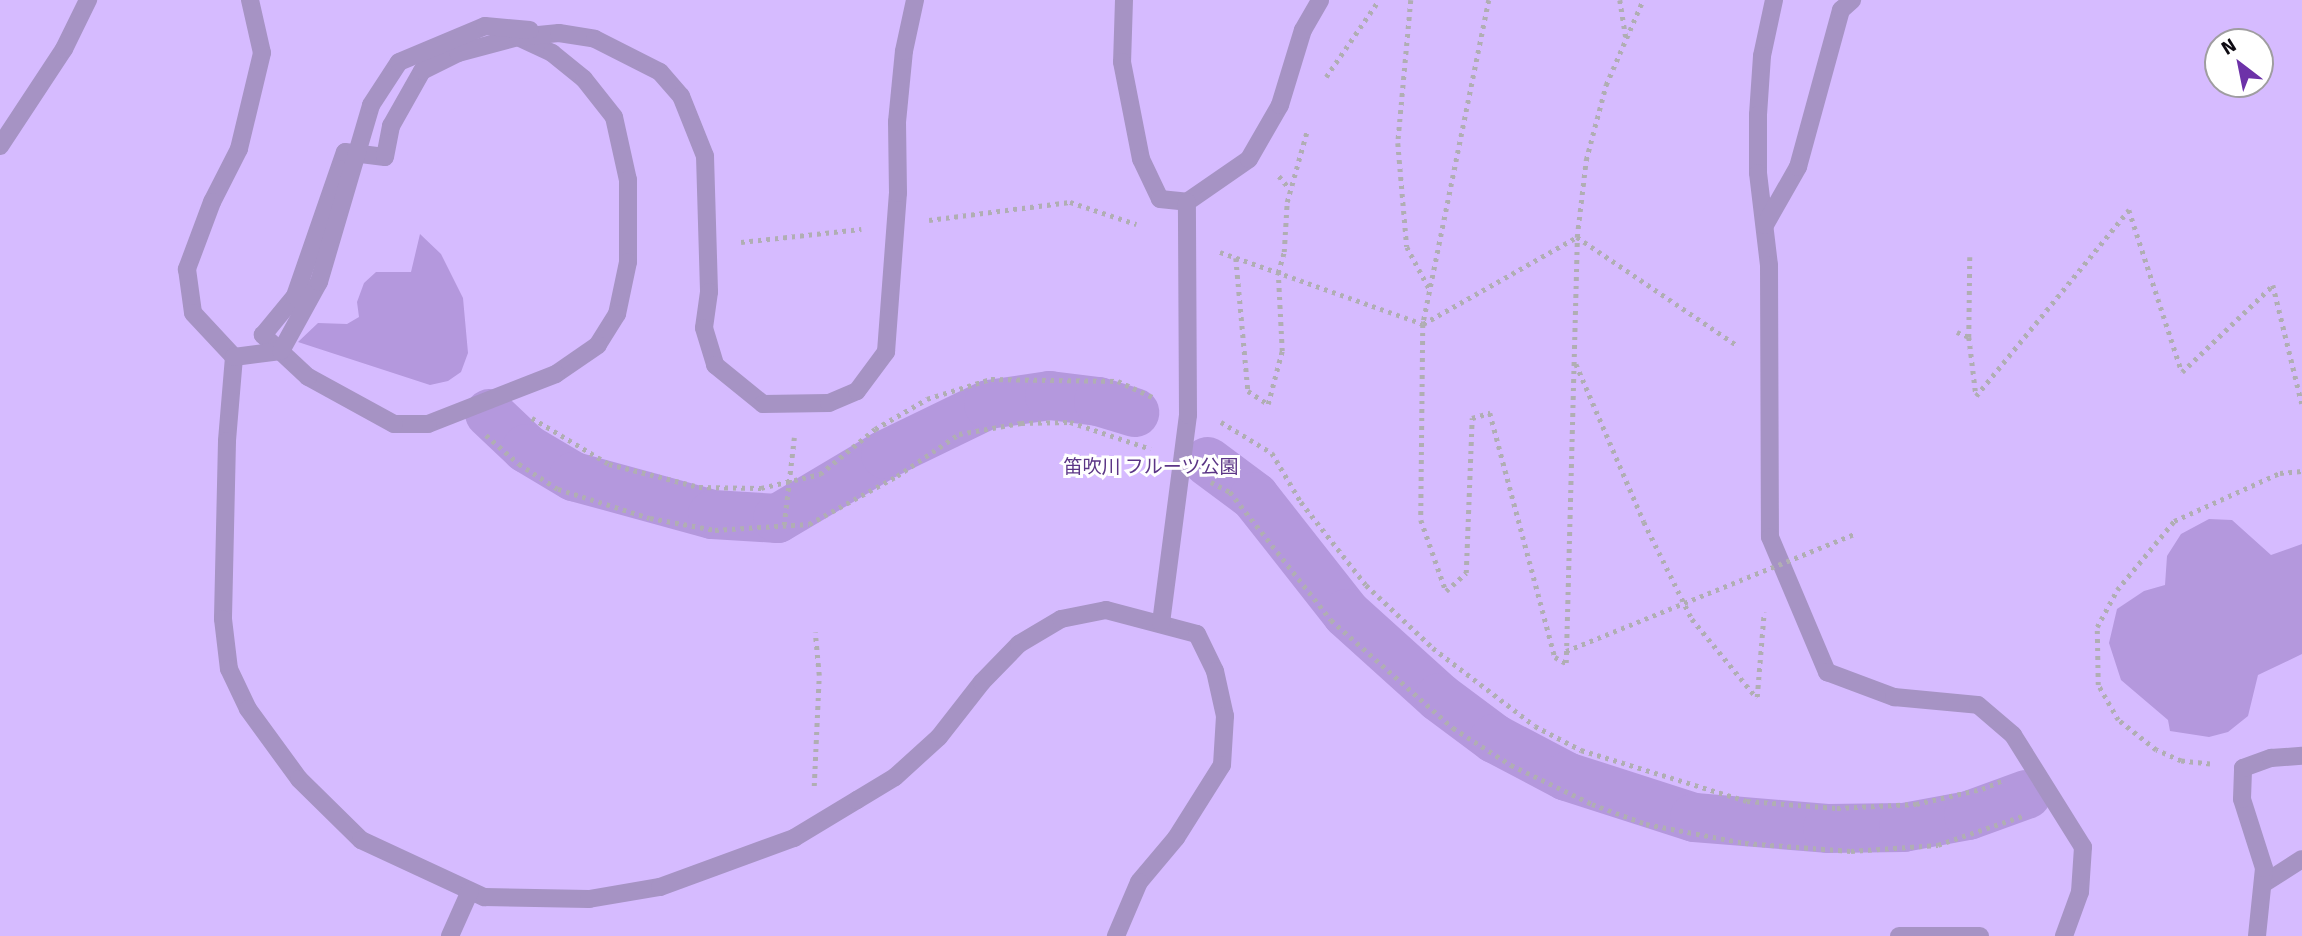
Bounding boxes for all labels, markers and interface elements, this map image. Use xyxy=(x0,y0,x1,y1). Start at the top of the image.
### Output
north arrow xyxy=(2204,28,2274,98)
text: N xyxy=(2217,33,2241,61)
park label: 笛吹川 フルーツ公園 xyxy=(1063,457,1239,479)

